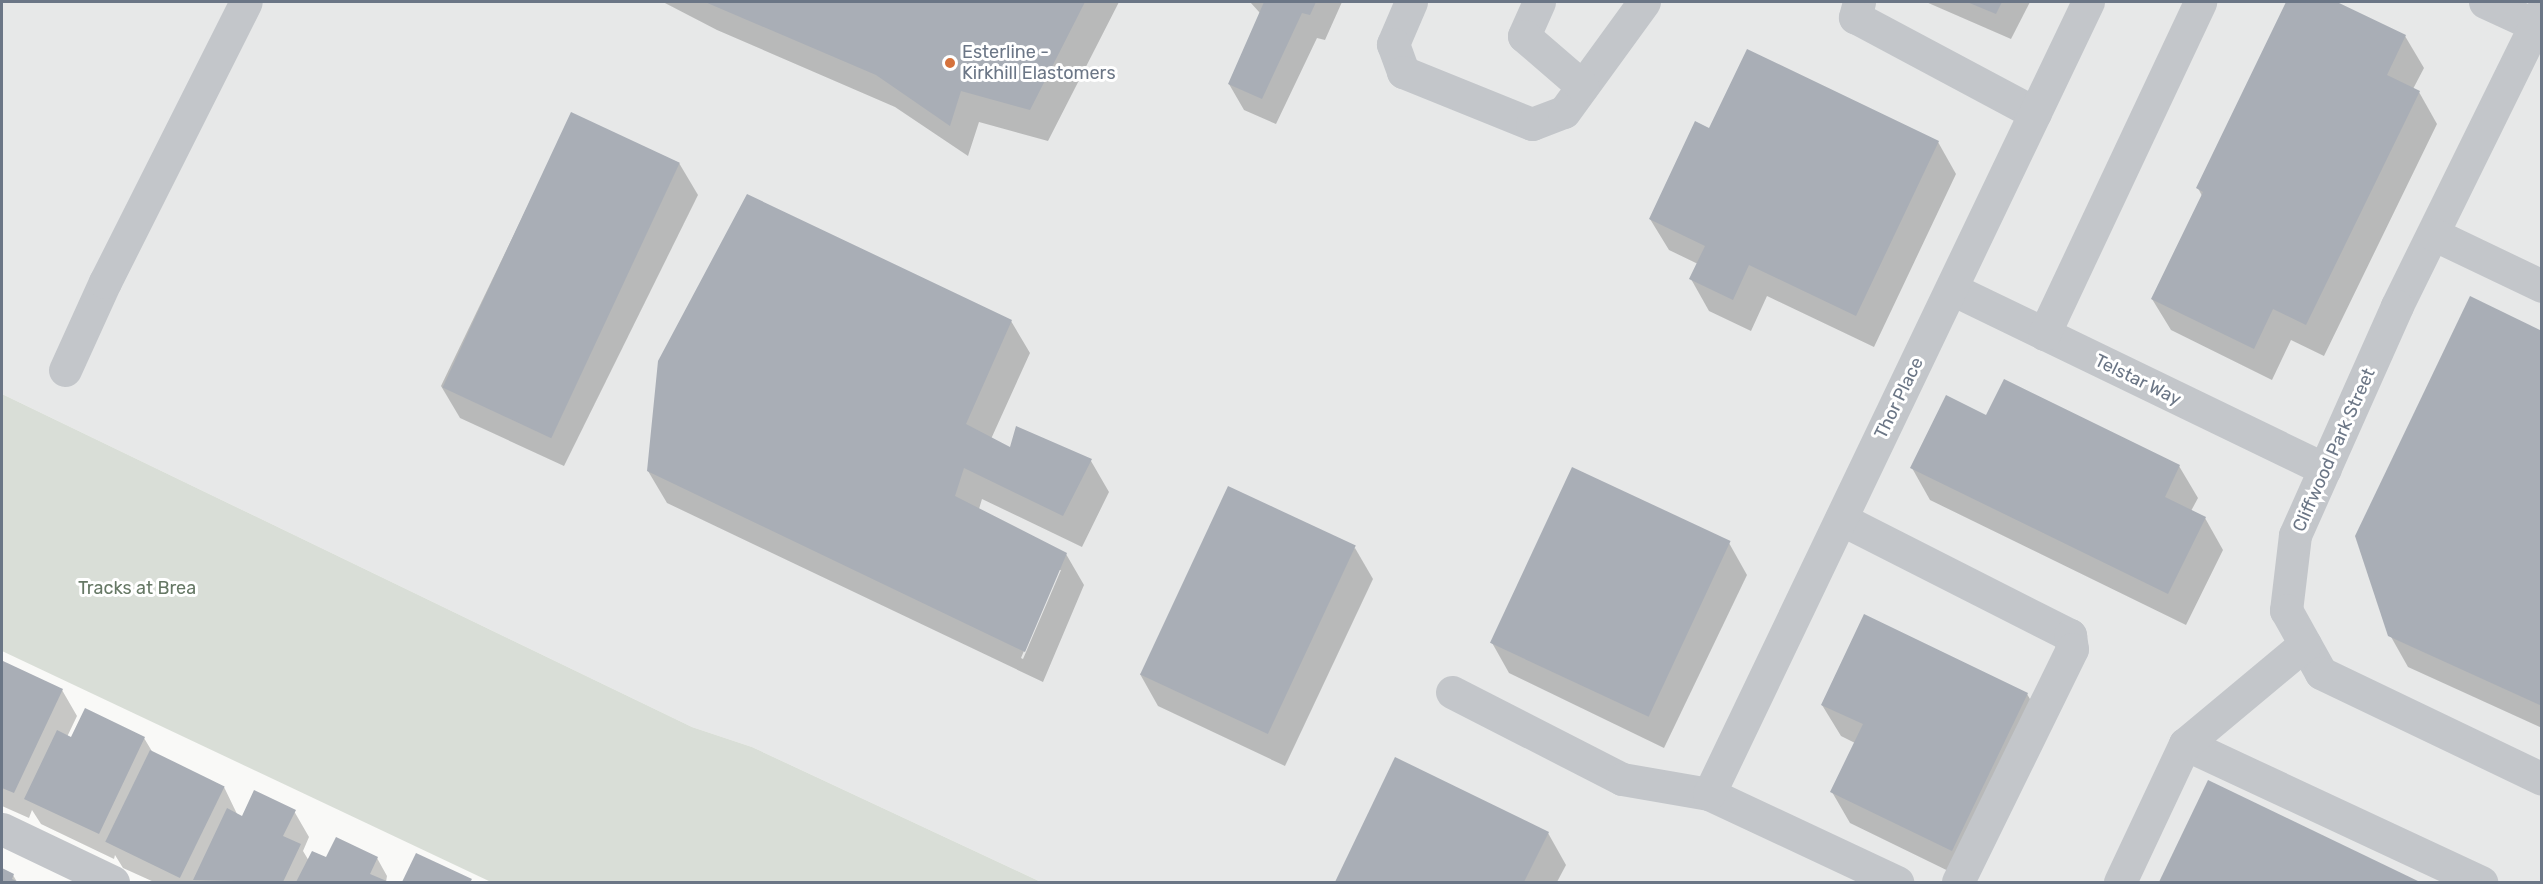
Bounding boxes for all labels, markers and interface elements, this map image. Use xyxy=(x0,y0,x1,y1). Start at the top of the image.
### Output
place label: Esterline - Kirkhill Elastomers xyxy=(962,42,1116,84)
marker: Esterline - Kirkhill Elastomers xyxy=(943,56,957,70)
street label: Telstar Way xyxy=(2091,350,2185,410)
street label: Thor Place xyxy=(1870,354,1928,442)
street label: Cliffwood Park Street xyxy=(2288,365,2380,535)
park label: Tracks at Brea xyxy=(78,577,196,599)

